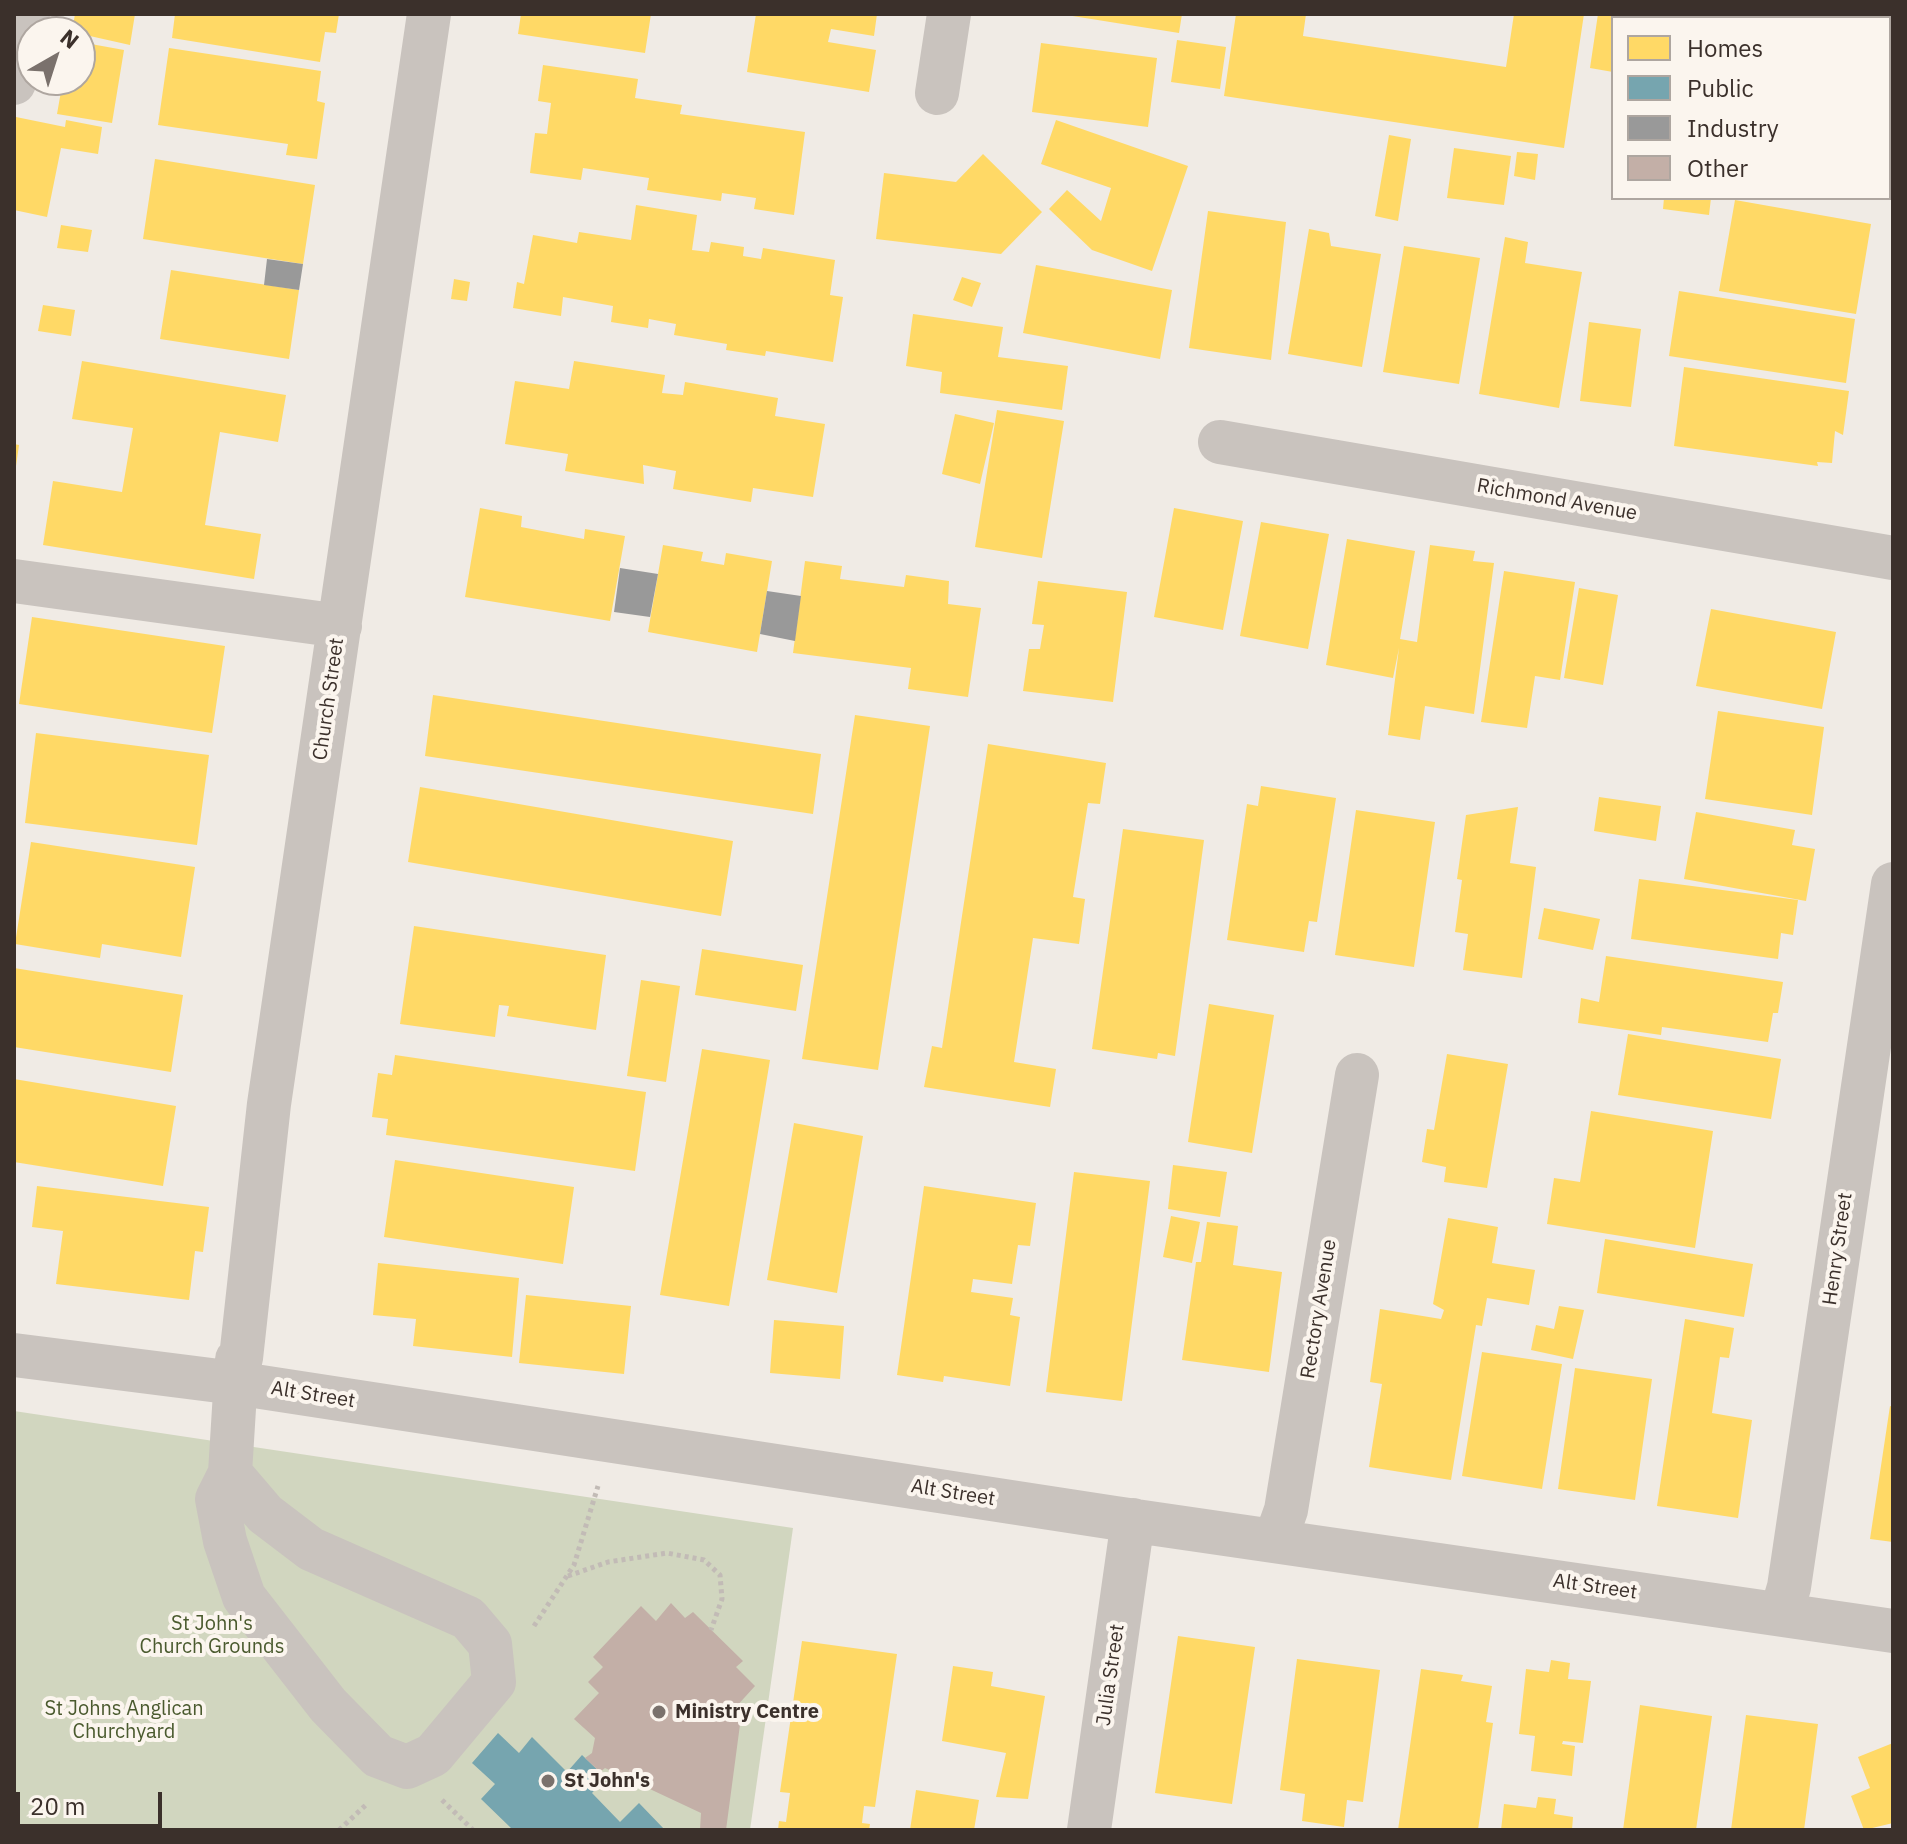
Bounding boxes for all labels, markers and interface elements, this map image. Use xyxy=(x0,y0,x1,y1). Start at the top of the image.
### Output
north arrow xyxy=(16,16,96,96)
legend xyxy=(1611,16,1891,200)
text: N xyxy=(55,22,85,55)
text: Homes xyxy=(1687,32,1763,64)
text: Public xyxy=(1687,72,1754,104)
text: Industry xyxy=(1687,112,1779,144)
text: Other xyxy=(1687,152,1748,184)
street label: Richmond Avenue xyxy=(1475,474,1639,526)
street label: Church Street xyxy=(309,636,349,762)
street label: Henry Street xyxy=(1818,1191,1858,1307)
street label: Rectory Avenue xyxy=(1296,1238,1342,1380)
street label: Alt Street xyxy=(269,1377,357,1413)
street label: Alt Street xyxy=(909,1475,997,1511)
street label: Alt Street xyxy=(1551,1569,1639,1605)
park label: St John's Church Grounds xyxy=(140,1612,284,1659)
street label: Julia Street xyxy=(1092,1623,1130,1727)
park label: St Johns Anglican Churchyard xyxy=(44,1697,204,1744)
place label: Ministry Centre xyxy=(675,1700,819,1724)
marker: Ministry Centre xyxy=(650,1703,668,1721)
place label: St John's xyxy=(564,1769,650,1793)
marker: St John's xyxy=(539,1772,557,1790)
scale bar xyxy=(20,1776,166,1826)
text: 20 m xyxy=(30,1790,85,1822)

